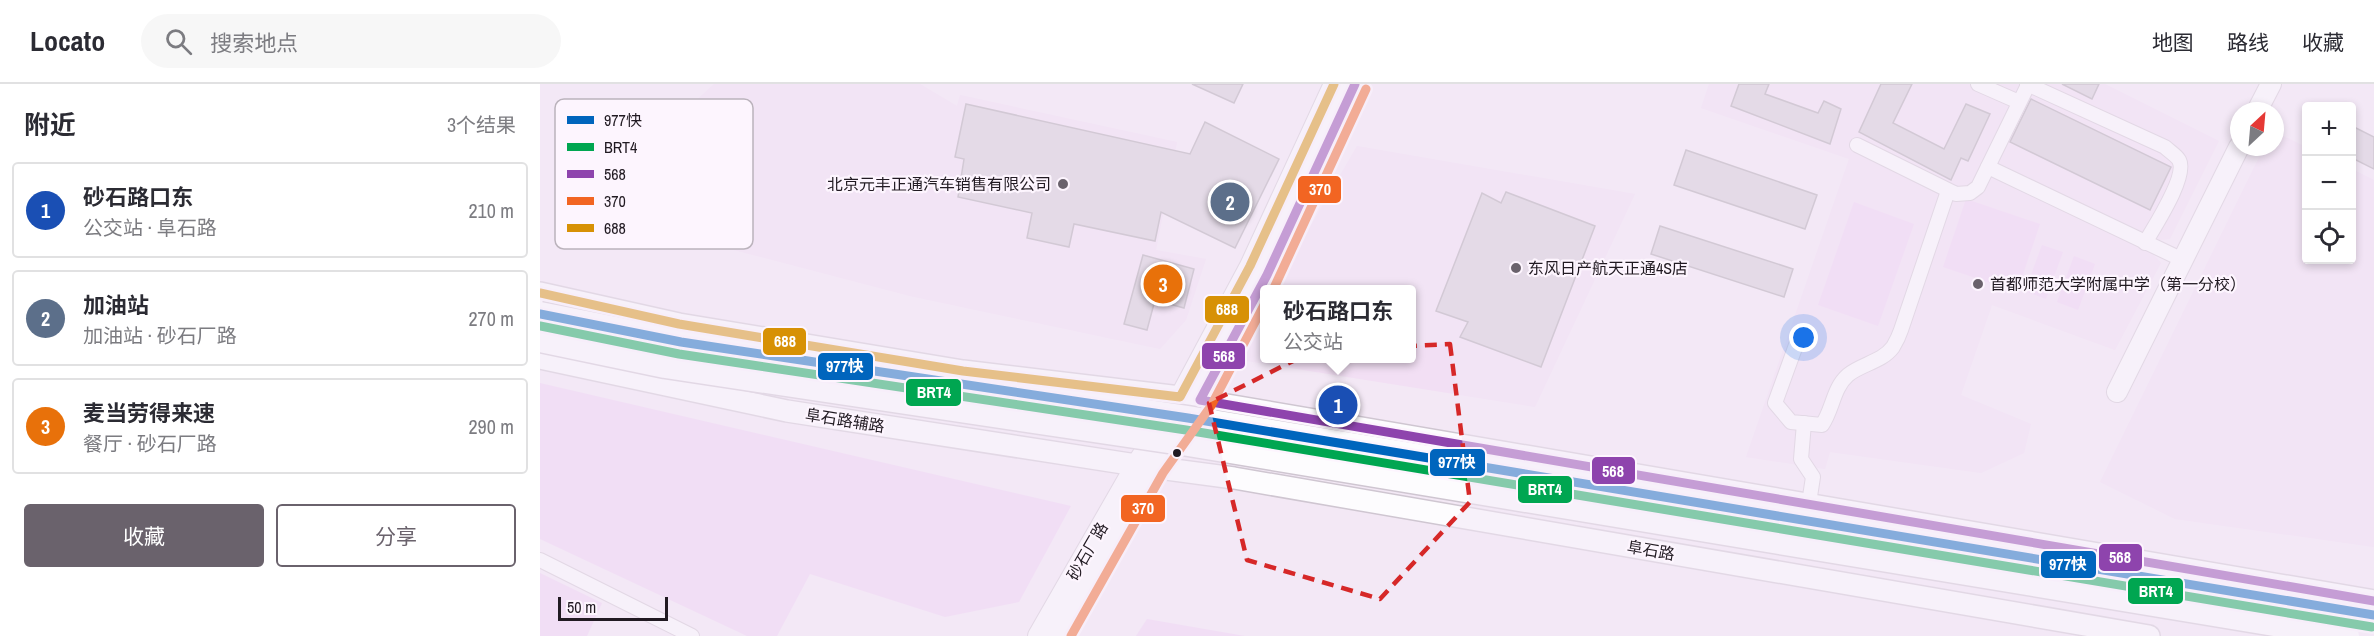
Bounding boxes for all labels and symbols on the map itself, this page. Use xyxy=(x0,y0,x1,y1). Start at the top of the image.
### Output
legend xyxy=(555,99,753,249)
north arrow xyxy=(2230,102,2284,156)
text: 977快 xyxy=(604,109,642,131)
text: BRT4 xyxy=(604,136,637,158)
text: 568 xyxy=(604,163,626,185)
place label: 北京元丰正通汽车销售有限公司 xyxy=(827,173,1051,195)
line badge: 370 xyxy=(1297,175,1342,204)
marker: 北京元丰正通汽车销售有限公司 xyxy=(1056,177,1070,191)
text: 370 xyxy=(1309,178,1331,200)
pin: 2 xyxy=(1210,180,1250,224)
text: 370 xyxy=(604,190,626,212)
text: 688 xyxy=(604,217,626,239)
place label: 东风日产航天正通4S店 xyxy=(1528,257,1688,279)
marker: 东风日产航天正通4S店 xyxy=(1509,261,1523,275)
pin: 3 xyxy=(1144,262,1182,306)
place label: 首都师范大学附属中学（第一分校） xyxy=(1990,273,2246,295)
marker: 首都师范大学附属中学（第一分校） xyxy=(1971,277,1985,291)
line badge: 688 xyxy=(1204,295,1250,324)
text: 688 xyxy=(1216,298,1238,320)
your location xyxy=(1789,323,1818,352)
line badge: 688 xyxy=(762,327,807,356)
text: 688 xyxy=(774,330,796,352)
line badge: 568 xyxy=(1201,342,1246,370)
text: 568 xyxy=(1213,345,1235,367)
line badge: 977快 xyxy=(817,352,874,381)
text: 977快 xyxy=(826,355,864,377)
line badge: BRT4 xyxy=(905,378,962,407)
text: BRT4 xyxy=(917,381,952,403)
pin: 1 xyxy=(1318,382,1358,428)
street label: 阜石路辅路 xyxy=(804,403,886,437)
unlabelled marker xyxy=(1171,447,1183,459)
line badge: 977快 xyxy=(1429,448,1486,477)
text: 977快 xyxy=(1438,451,1476,473)
line badge: 568 xyxy=(1591,456,1636,485)
text: 568 xyxy=(1602,460,1624,482)
line badge: BRT4 xyxy=(1517,475,1573,504)
text: BRT4 xyxy=(1528,478,1563,500)
line badge: 370 xyxy=(1120,494,1166,523)
text: 370 xyxy=(1132,497,1154,519)
street label: 砂石厂路 xyxy=(1061,518,1113,584)
street label: 阜石路 xyxy=(1625,535,1677,565)
line badge: 568 xyxy=(2098,543,2143,572)
text: 568 xyxy=(2109,546,2131,568)
line badge: 977快 xyxy=(2040,550,2097,579)
text: 977快 xyxy=(2049,553,2087,575)
line badge: BRT4 xyxy=(2127,577,2184,605)
text: BRT4 xyxy=(2139,580,2174,602)
scale bar xyxy=(558,594,668,622)

